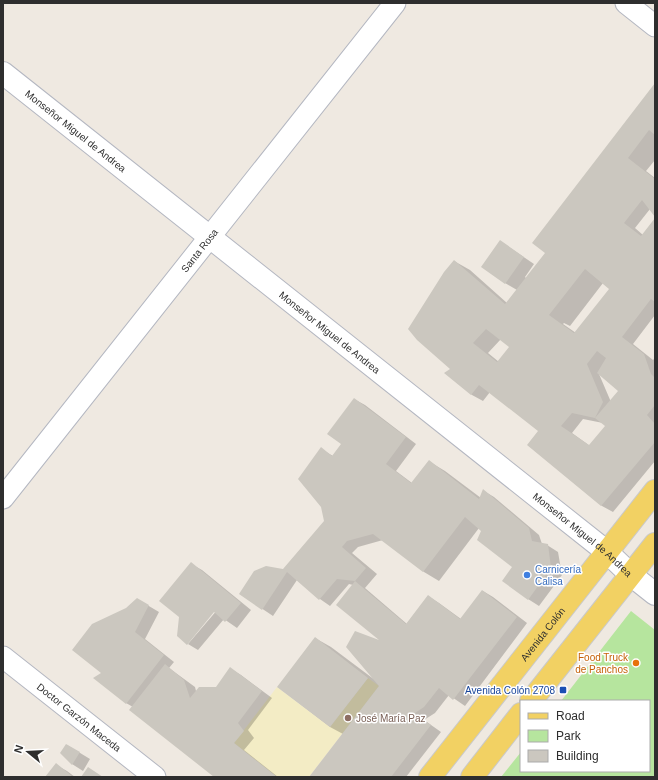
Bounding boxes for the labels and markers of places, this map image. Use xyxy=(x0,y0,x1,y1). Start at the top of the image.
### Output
place label: Carnicería Calisa xyxy=(535,564,582,587)
marker: Carnicería Calisa xyxy=(522,570,532,580)
place label: Food Truck de Panchos xyxy=(575,652,629,675)
marker: Food Truck de Panchos xyxy=(631,658,641,668)
place label: Avenida Colón 2708 xyxy=(465,685,555,696)
marker: Avenida Colón 2708 xyxy=(558,685,568,695)
marker: José María Paz xyxy=(343,713,353,723)
place label: José María Paz xyxy=(356,713,425,724)

